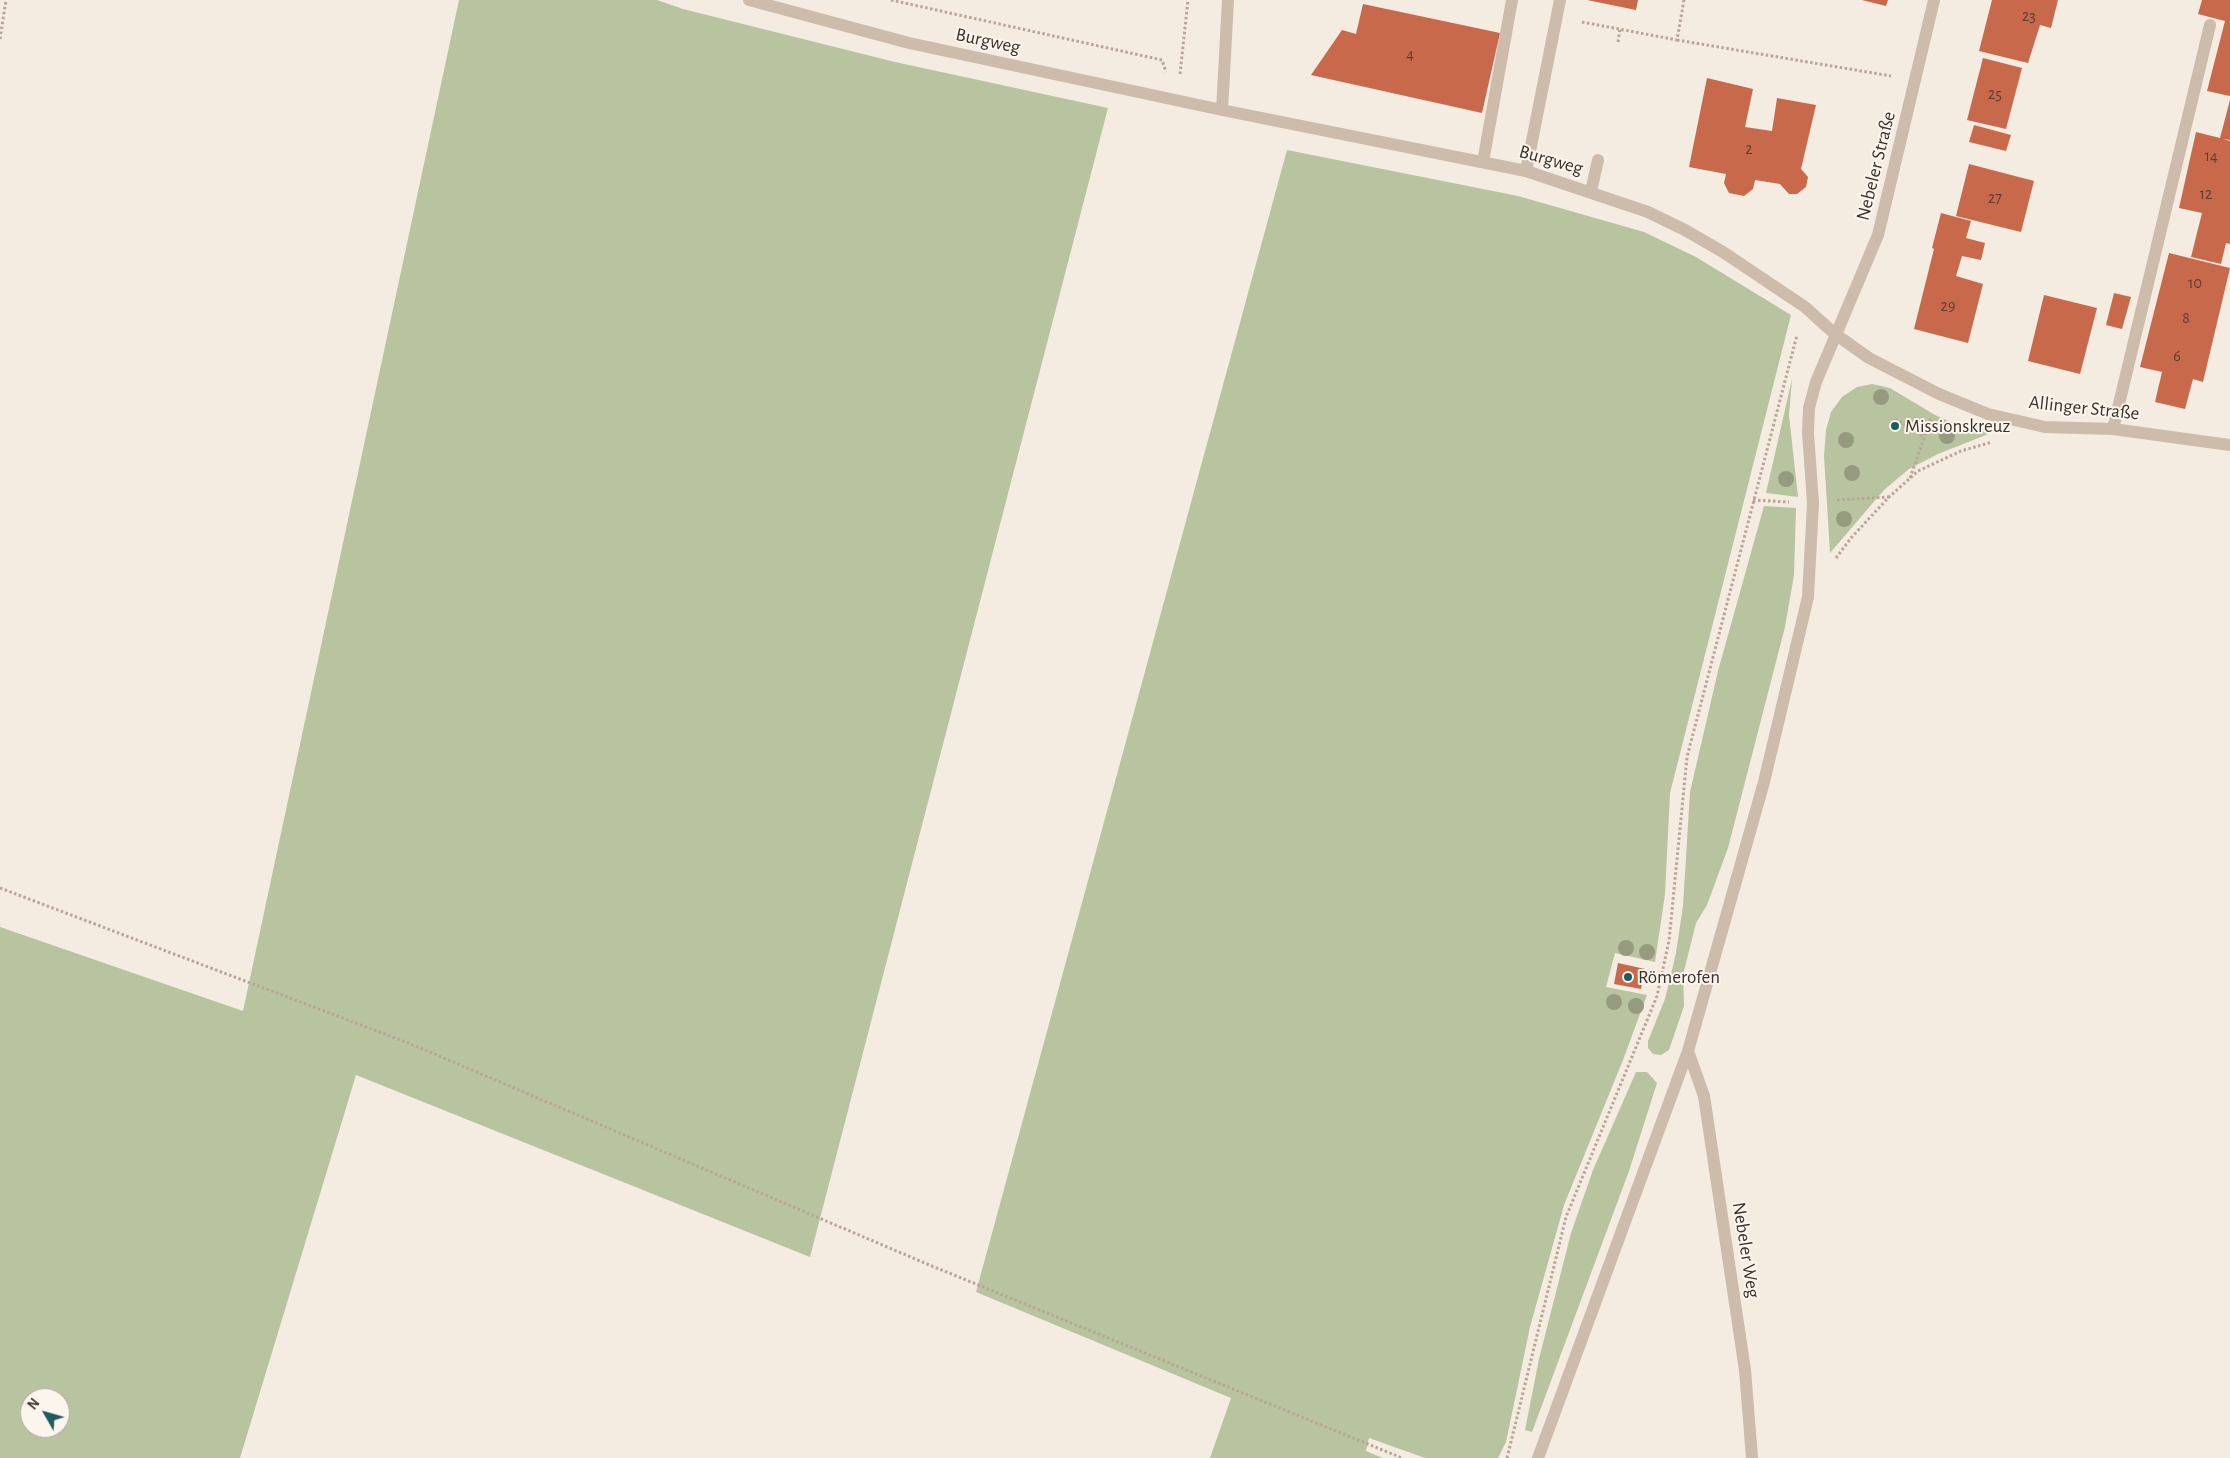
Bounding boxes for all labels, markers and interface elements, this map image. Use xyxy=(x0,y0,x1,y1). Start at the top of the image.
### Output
house number: 23 xyxy=(2022,6,2036,26)
street label: Burgweg xyxy=(954,23,1022,59)
house number: 4 xyxy=(1406,44,1414,64)
house number: 25 xyxy=(1988,84,2002,104)
street label: Nebeler Straße xyxy=(1851,109,1901,223)
house number: 2 xyxy=(1745,139,1753,159)
street label: Burgweg xyxy=(1516,140,1586,180)
house number: 14 xyxy=(2204,146,2218,166)
house number: 12 xyxy=(2200,184,2212,204)
house number: 27 xyxy=(1988,188,2002,208)
house number: 10 xyxy=(2188,273,2202,293)
house number: 29 xyxy=(1941,296,1955,316)
house number: 8 xyxy=(2182,308,2190,328)
house number: 6 xyxy=(2173,346,2181,366)
street label: Allinger Straße xyxy=(2028,391,2140,425)
place label: Missionskreuz xyxy=(1905,415,2010,437)
marker: Missionskreuz xyxy=(1889,420,1901,432)
place label: Römerofen xyxy=(1638,966,1720,988)
marker: Römerofen xyxy=(1622,971,1634,983)
street label: Nebeler Weg xyxy=(1727,1201,1765,1299)
north arrow xyxy=(20,1388,70,1438)
text: N xyxy=(25,1396,42,1413)

